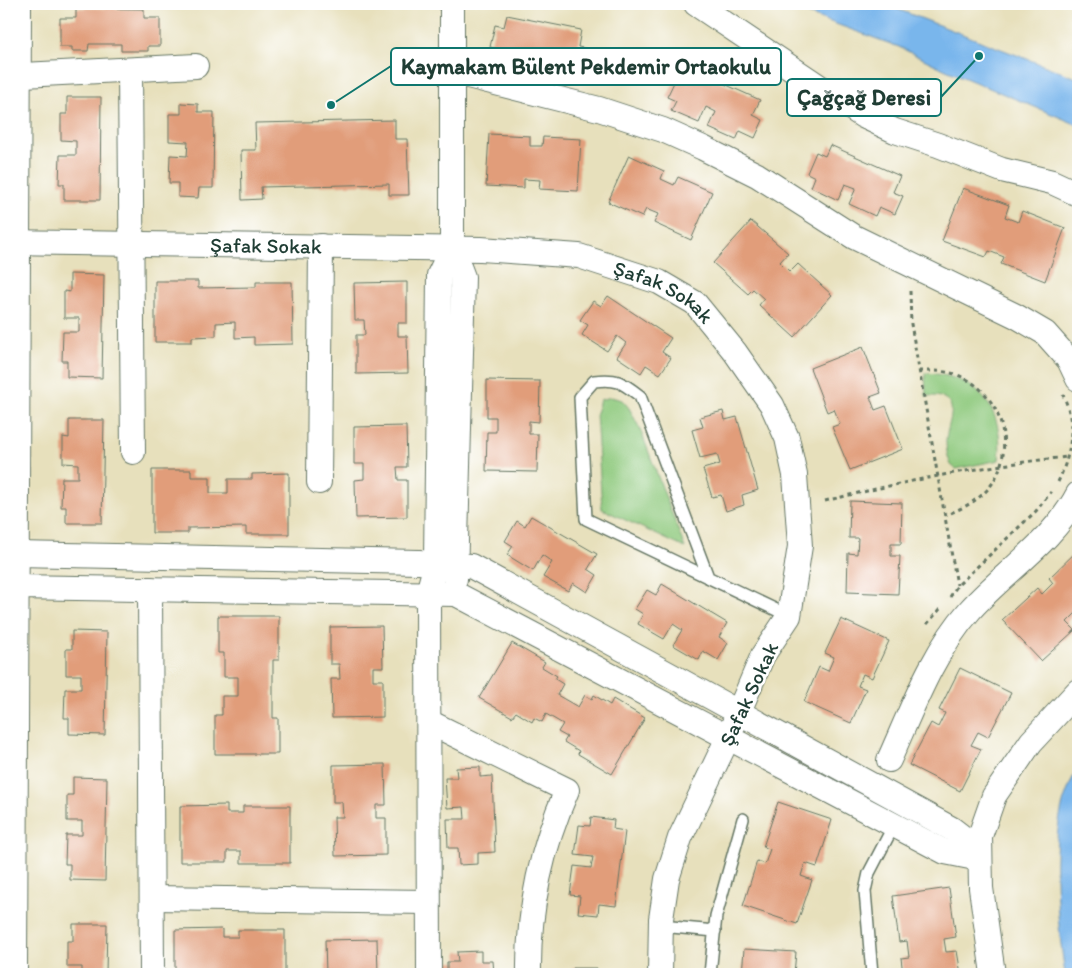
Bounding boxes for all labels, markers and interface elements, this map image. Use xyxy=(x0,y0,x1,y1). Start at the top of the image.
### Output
callout: Kaymakam Bülent Pekdemir Ortaokulu xyxy=(391,48,781,85)
text: Kaymakam Bülent Pekdemir Ortaokulu xyxy=(401,53,771,80)
callout: Çağçağ Deresi xyxy=(787,79,941,116)
text: Çağçağ Deresi xyxy=(797,84,931,111)
street label: Şafak Sokak xyxy=(210,232,322,259)
street label: Şafak Sokak xyxy=(610,255,719,328)
street label: Şafak Sokak xyxy=(714,638,783,750)

